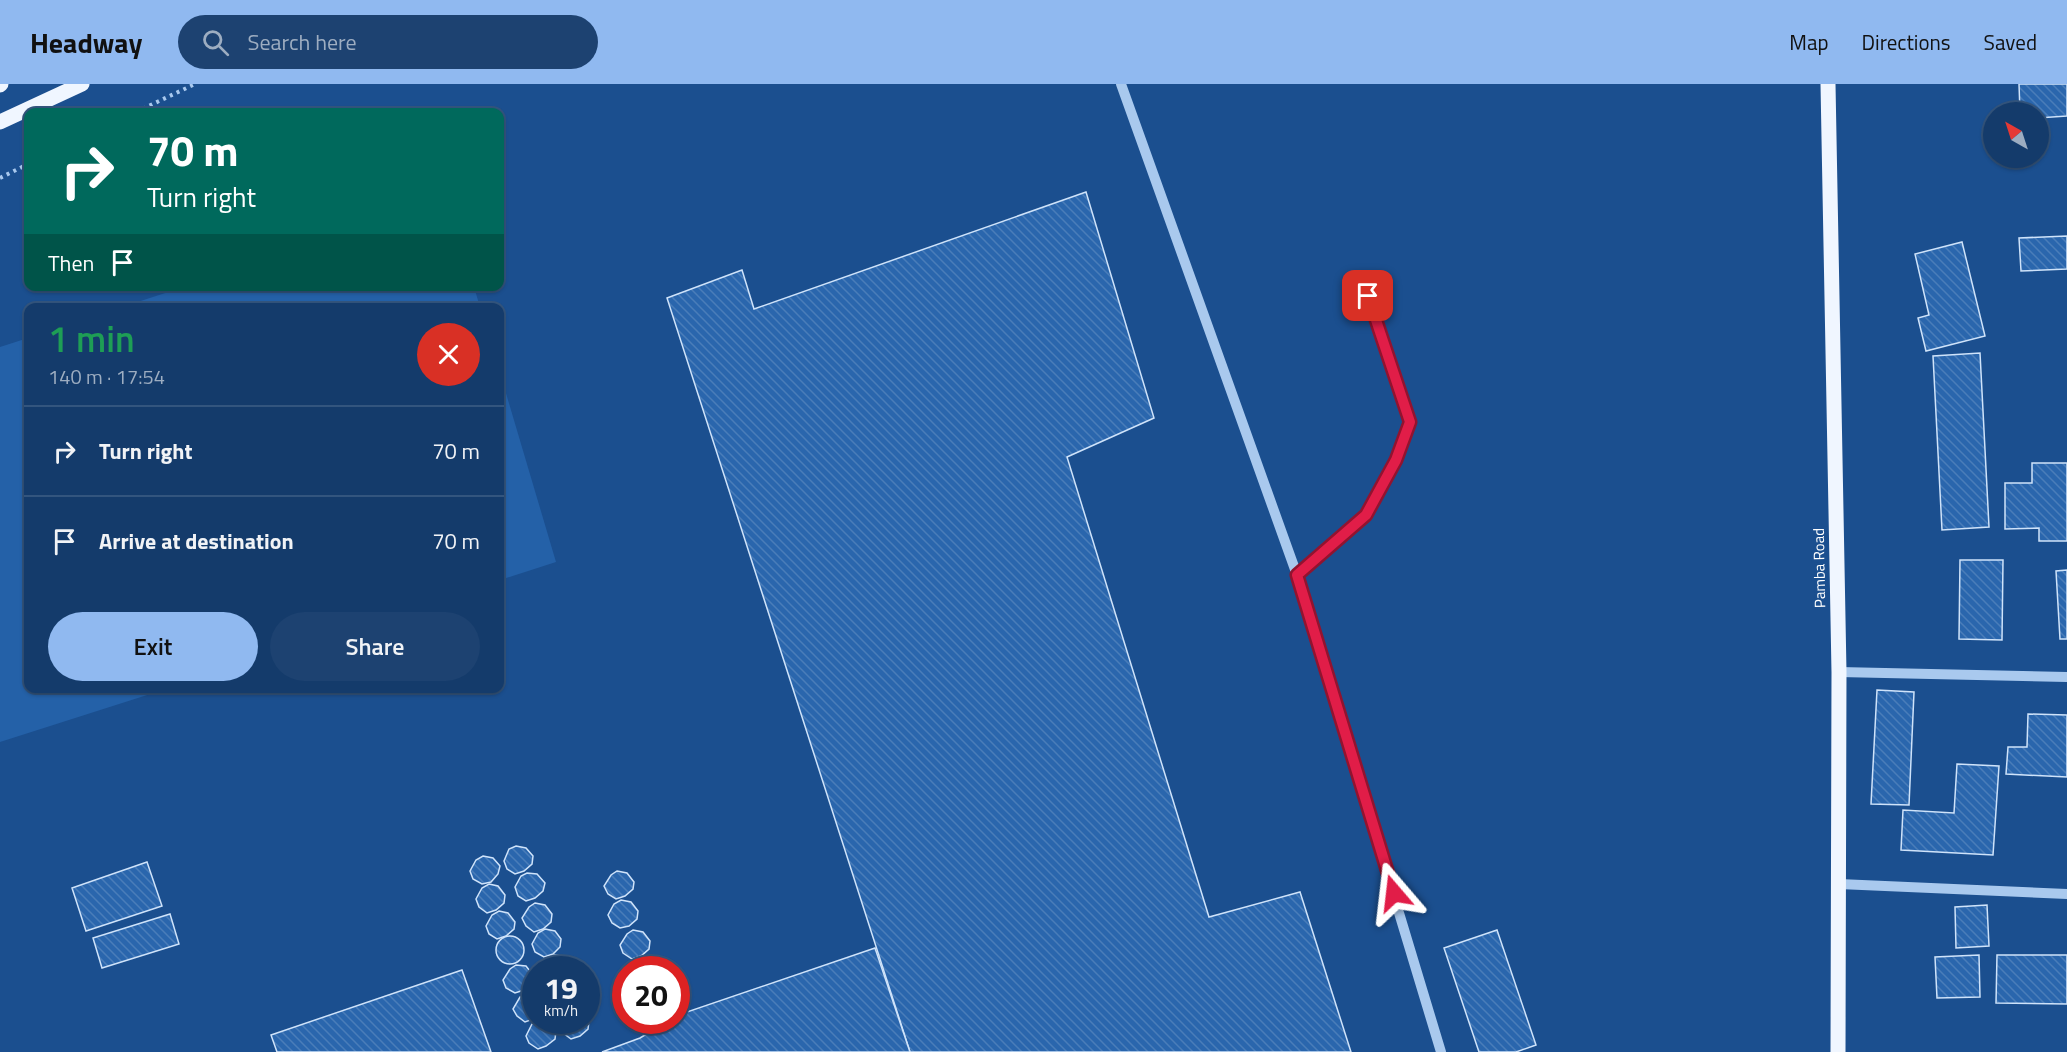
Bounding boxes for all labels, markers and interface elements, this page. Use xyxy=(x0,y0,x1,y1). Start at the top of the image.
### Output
search box xyxy=(178,15,598,69)
text: Headway xyxy=(30,21,142,64)
text: Search here xyxy=(247,25,357,59)
icon: search xyxy=(199,26,232,59)
text: Map xyxy=(1789,26,1829,58)
text: Directions xyxy=(1862,26,1951,58)
text: Saved xyxy=(1984,26,2037,58)
north arrow xyxy=(1983,102,2049,168)
map controls xyxy=(1983,102,2049,168)
text: 70 m xyxy=(147,118,239,182)
icon: right xyxy=(48,132,126,210)
text: Turn right xyxy=(147,176,256,217)
text: Then xyxy=(48,246,94,280)
icon: arrive xyxy=(106,246,139,279)
pin xyxy=(1342,270,1393,321)
icon: arrive xyxy=(1351,279,1384,312)
text: 1 min xyxy=(48,311,135,366)
button: close xyxy=(417,323,480,386)
text: 140 m · 17:54 xyxy=(48,361,165,392)
text: Turn right xyxy=(99,434,193,468)
text: 70 m xyxy=(432,434,480,468)
icon: right xyxy=(48,435,81,468)
text: Arrive at destination xyxy=(99,524,294,558)
text: 70 m xyxy=(432,524,480,558)
icon: arrive xyxy=(48,525,81,558)
street label: Pamba Road xyxy=(1807,528,1831,608)
button: Exit xyxy=(48,612,258,681)
button: Share xyxy=(270,612,480,681)
position arrow xyxy=(1362,861,1426,925)
speed limit sign: 20 xyxy=(612,956,690,1034)
text: 19 xyxy=(544,965,578,1011)
text: km/h xyxy=(544,999,578,1022)

